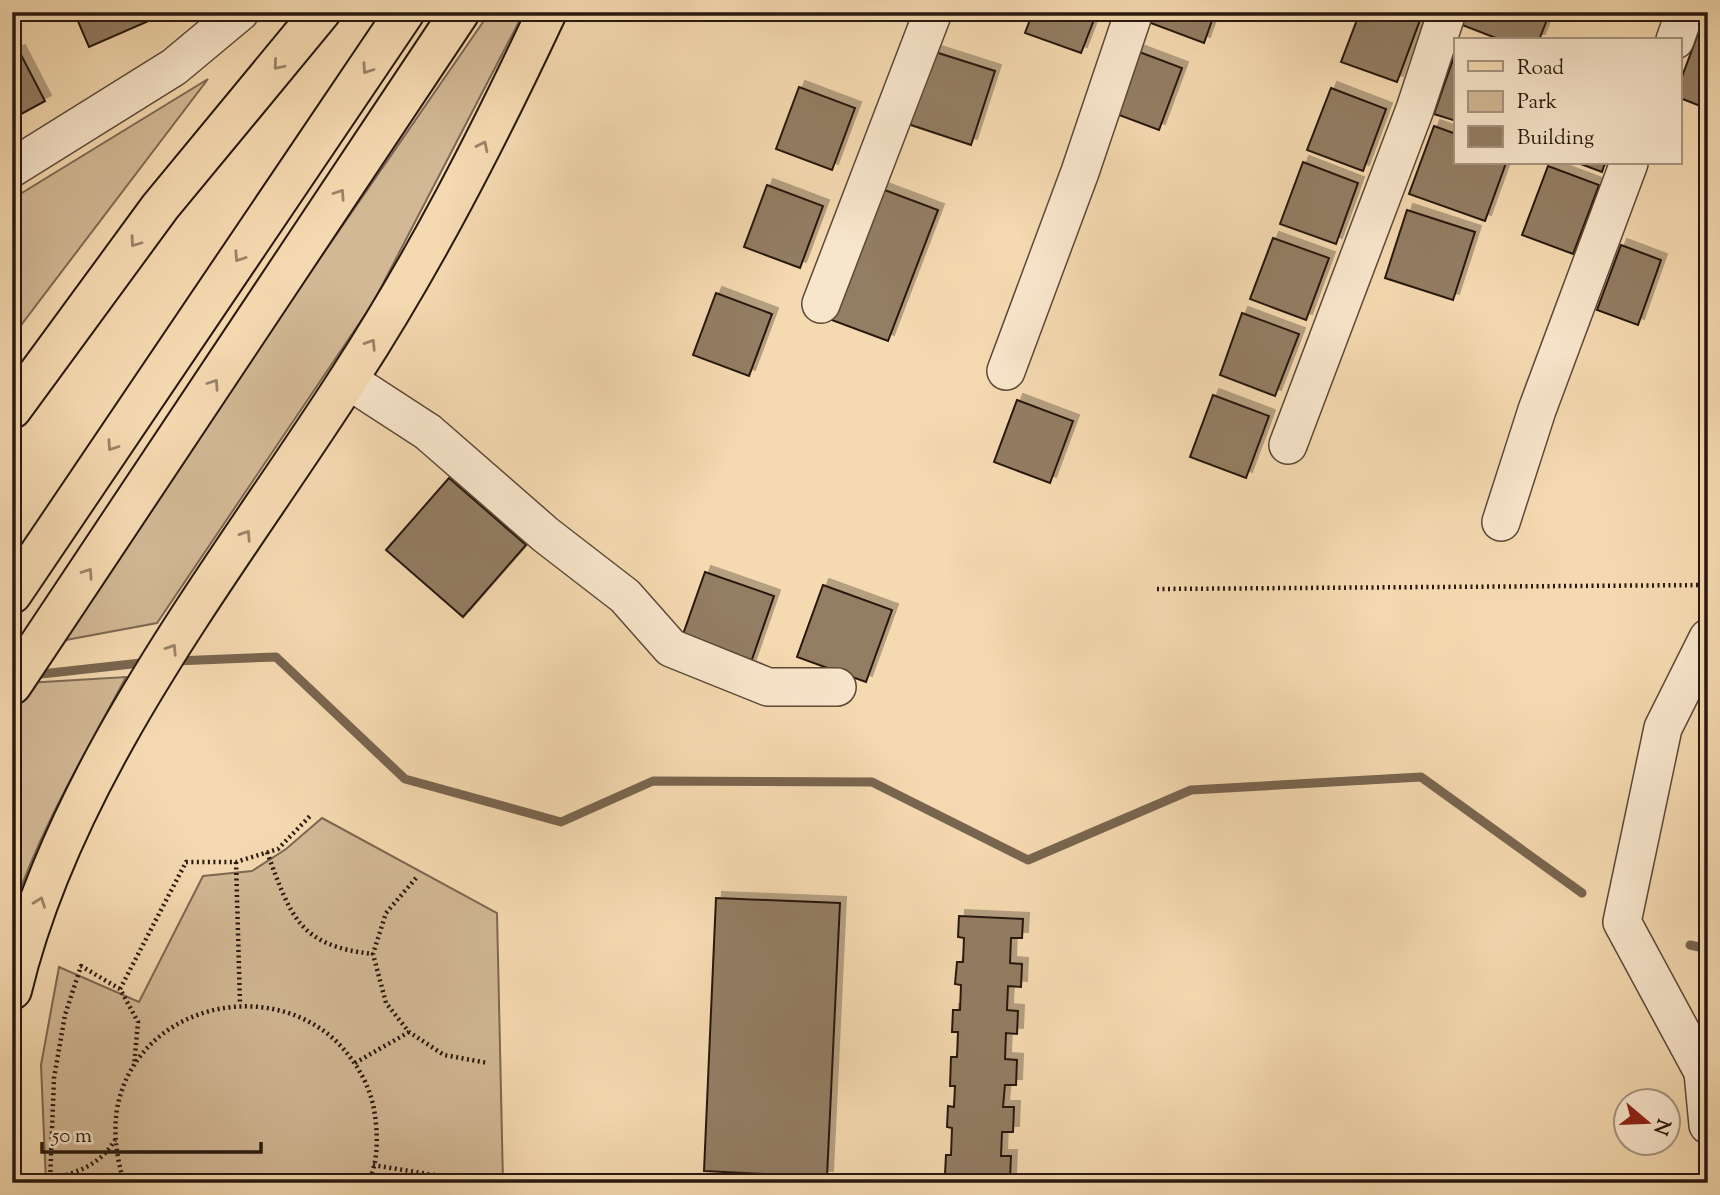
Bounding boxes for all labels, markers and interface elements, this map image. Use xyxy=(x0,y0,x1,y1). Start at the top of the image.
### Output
legend xyxy=(1454,38,1682,164)
text: Road xyxy=(1517,54,1564,84)
one-way arrow xyxy=(273,57,286,69)
one-way arrow xyxy=(362,61,375,74)
text: Park xyxy=(1517,88,1558,118)
text: Building xyxy=(1517,124,1594,154)
one-way arrow xyxy=(475,141,489,153)
one-way arrow xyxy=(332,189,344,202)
one-way arrow xyxy=(131,234,143,247)
one-way arrow xyxy=(234,250,247,263)
one-way arrow xyxy=(363,339,376,352)
one-way arrow xyxy=(206,378,219,391)
one-way arrow xyxy=(108,438,120,451)
one-way arrow xyxy=(238,529,251,542)
one-way arrow xyxy=(80,568,92,581)
one-way arrow xyxy=(163,644,176,657)
one-way arrow xyxy=(31,896,45,908)
north arrow xyxy=(1612,1086,1682,1156)
scale bar xyxy=(42,1111,261,1155)
text: N xyxy=(1645,1115,1676,1138)
text: 50 m xyxy=(51,1122,92,1152)

